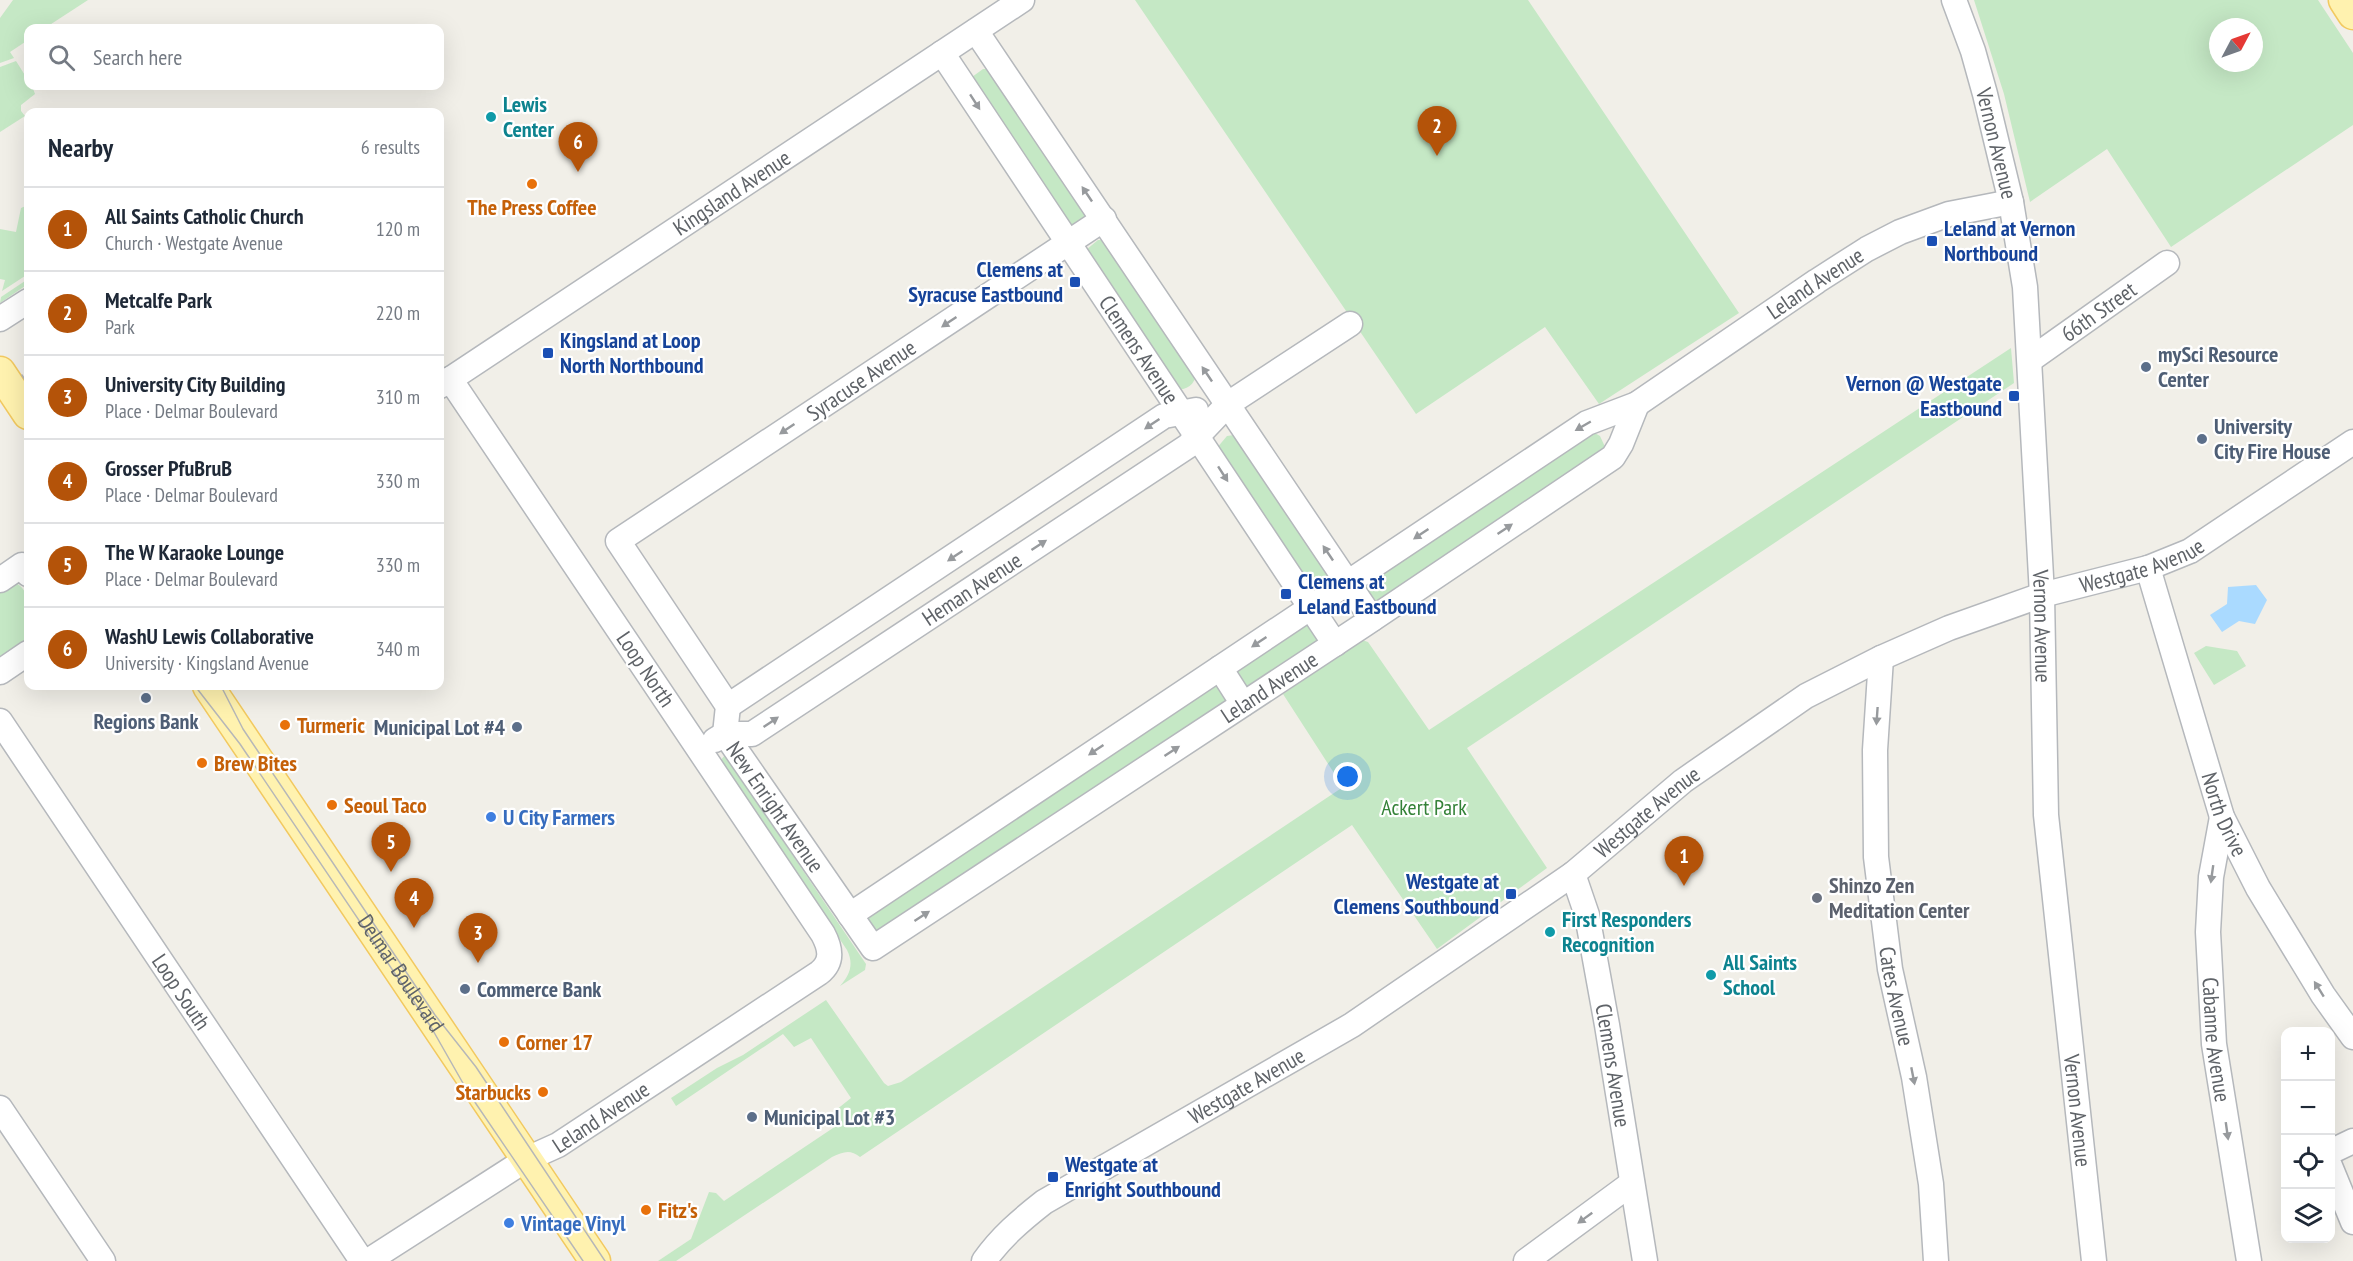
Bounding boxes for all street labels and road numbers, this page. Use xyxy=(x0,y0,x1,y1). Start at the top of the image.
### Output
street label: Vernon Avenue xyxy=(1970,84,2024,202)
street label: Kingsland Avenue xyxy=(668,144,796,242)
street label: Leland Avenue xyxy=(1761,241,1869,325)
street label: 66th Street xyxy=(2055,275,2142,348)
street label: Clemens Avenue xyxy=(1093,290,1185,409)
street label: Syracuse Avenue xyxy=(801,333,921,427)
street label: Westgate Avenue xyxy=(2077,532,2209,599)
street label: Heman Avenue xyxy=(917,546,1027,632)
street label: Vernon Avenue xyxy=(2027,568,2058,683)
street label: Loop North xyxy=(611,626,681,712)
street label: Leland Avenue xyxy=(1215,645,1323,729)
street label: New Enright Avenue xyxy=(720,736,830,878)
street label: Westgate Avenue xyxy=(1588,760,1705,864)
street label: North Drive xyxy=(2195,769,2254,861)
street label: Delmar Boulevard xyxy=(352,909,451,1037)
street label: Cates Avenue xyxy=(1873,945,1921,1048)
street label: Loop South xyxy=(146,948,217,1035)
street label: Cabanne Avenue xyxy=(2196,977,2237,1104)
street label: Clemens Avenue xyxy=(1589,1001,1637,1129)
street label: Westgate Avenue xyxy=(1183,1041,1310,1130)
street label: Vernon Avenue xyxy=(2058,1052,2098,1168)
street label: Leland Avenue xyxy=(547,1075,654,1159)

